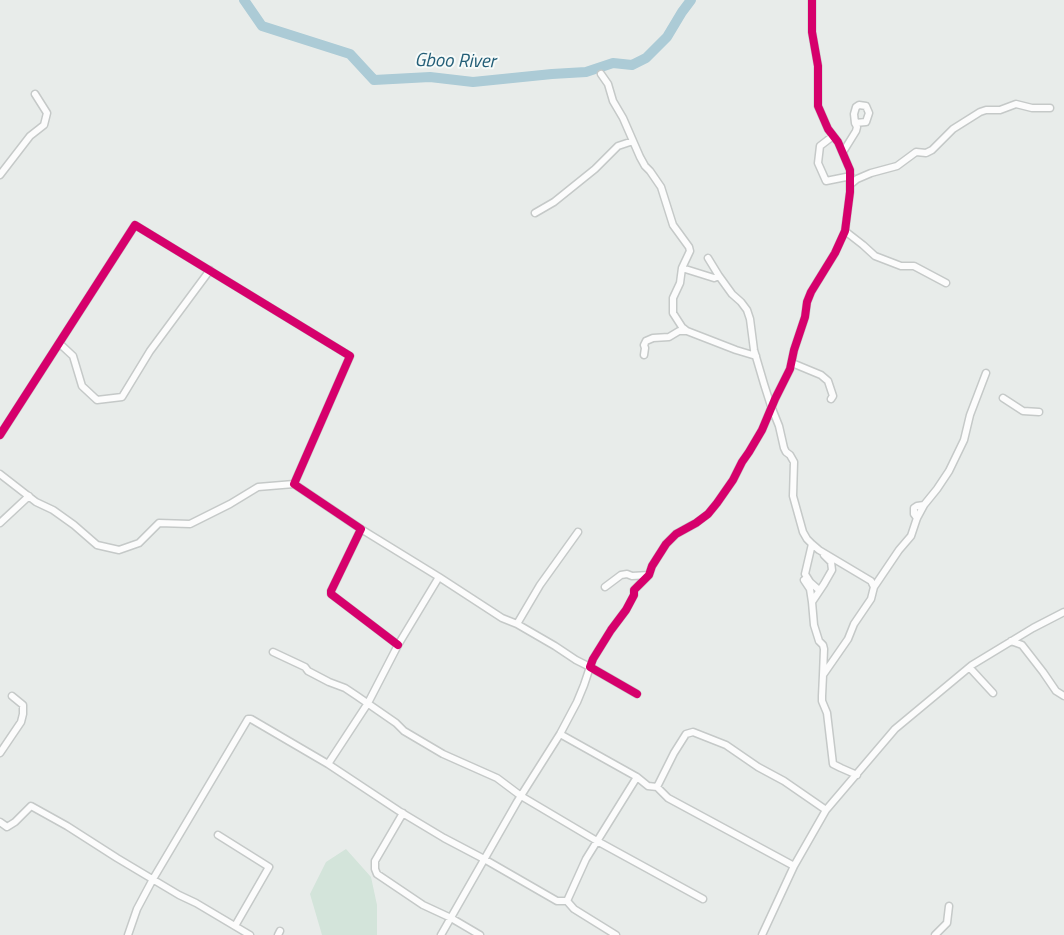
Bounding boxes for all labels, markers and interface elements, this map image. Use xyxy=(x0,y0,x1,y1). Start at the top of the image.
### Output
water label: Gboo River xyxy=(414,50,496,74)

